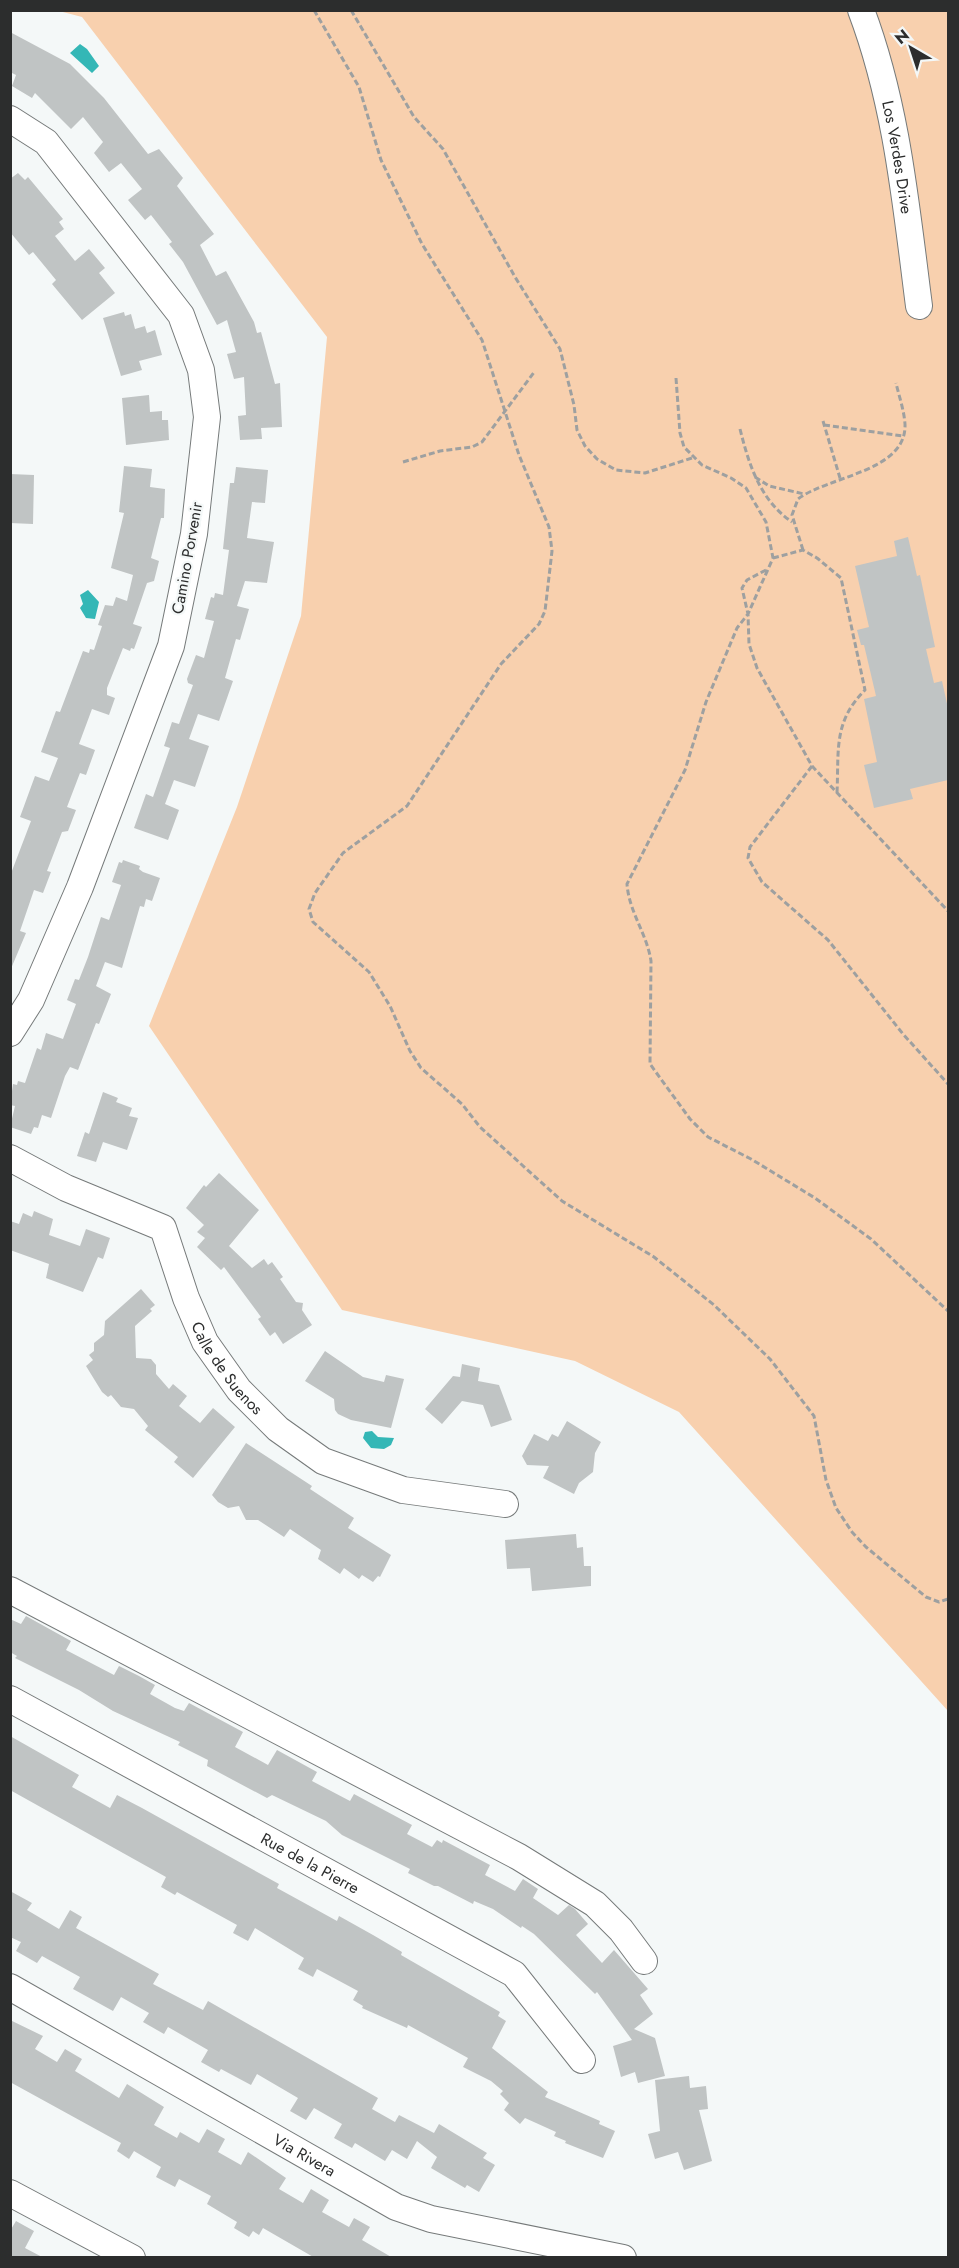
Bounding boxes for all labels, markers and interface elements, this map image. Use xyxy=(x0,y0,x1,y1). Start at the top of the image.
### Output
north arrow xyxy=(881,18,941,78)
text: N xyxy=(890,24,914,50)
street label: Los Verdes Drive xyxy=(877,98,919,215)
street label: Camino Porvenir xyxy=(166,500,208,616)
street label: Calle de Suenos xyxy=(186,1318,269,1420)
street label: Rue de la Pierre xyxy=(257,1827,364,1899)
street label: Via Rivera xyxy=(269,2128,340,2182)

